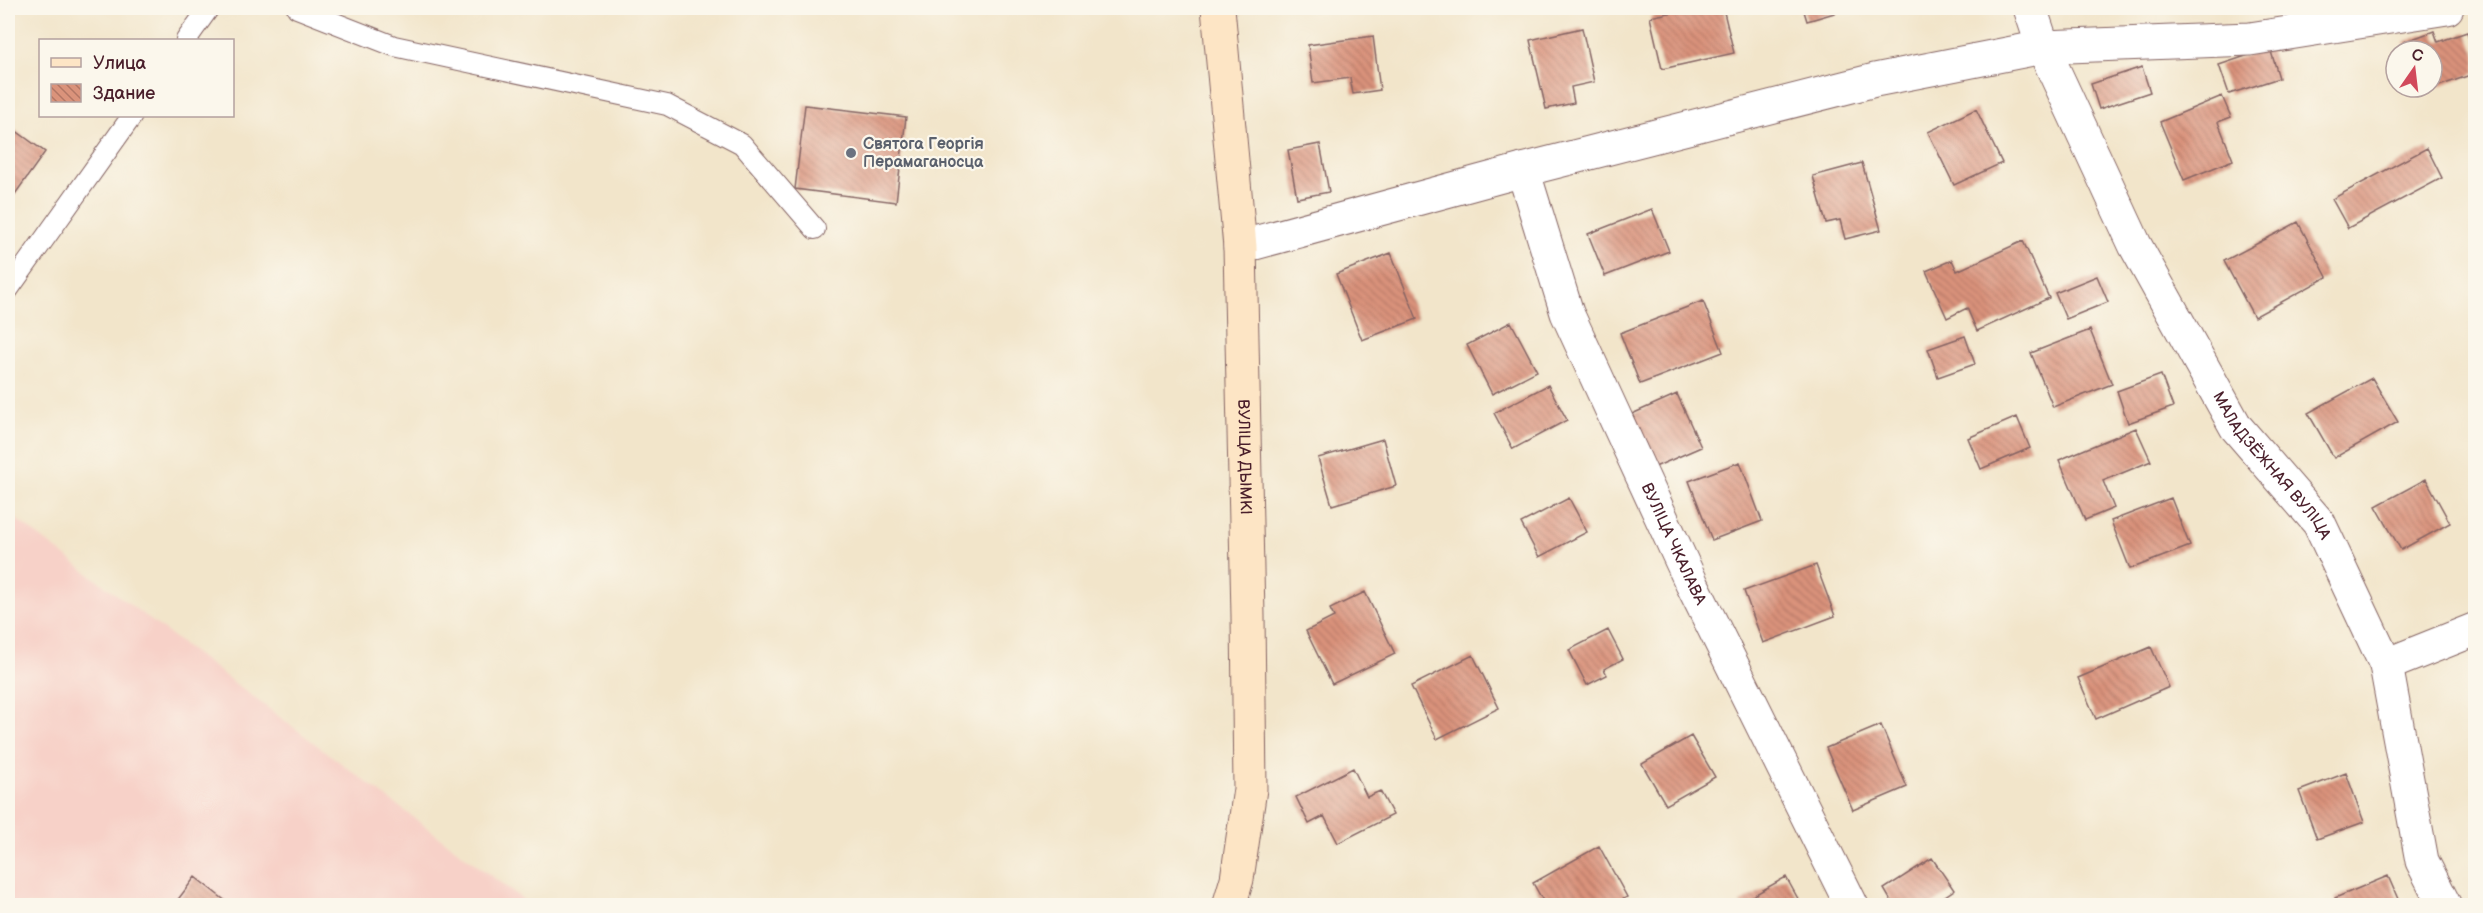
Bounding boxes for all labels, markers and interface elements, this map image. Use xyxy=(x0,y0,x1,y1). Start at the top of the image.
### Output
legend xyxy=(39,39,234,117)
north arrow xyxy=(2384,39,2444,99)
text: С xyxy=(2410,45,2425,66)
text: Улица xyxy=(93,53,147,74)
text: Здание xyxy=(93,83,155,104)
place label: Святога Георгія Перамаганосца xyxy=(863,135,984,172)
marker: Святога Георгія Перамаганосца xyxy=(844,146,858,160)
street label: МАЛАДЗЁЖНАЯ ВУЛІЦА xyxy=(2209,388,2335,543)
street label: ВУЛІЦА ДЫМКІ xyxy=(1234,399,1255,515)
street label: ВУЛІЦА ЧКАЛАВА xyxy=(1637,480,1710,608)

